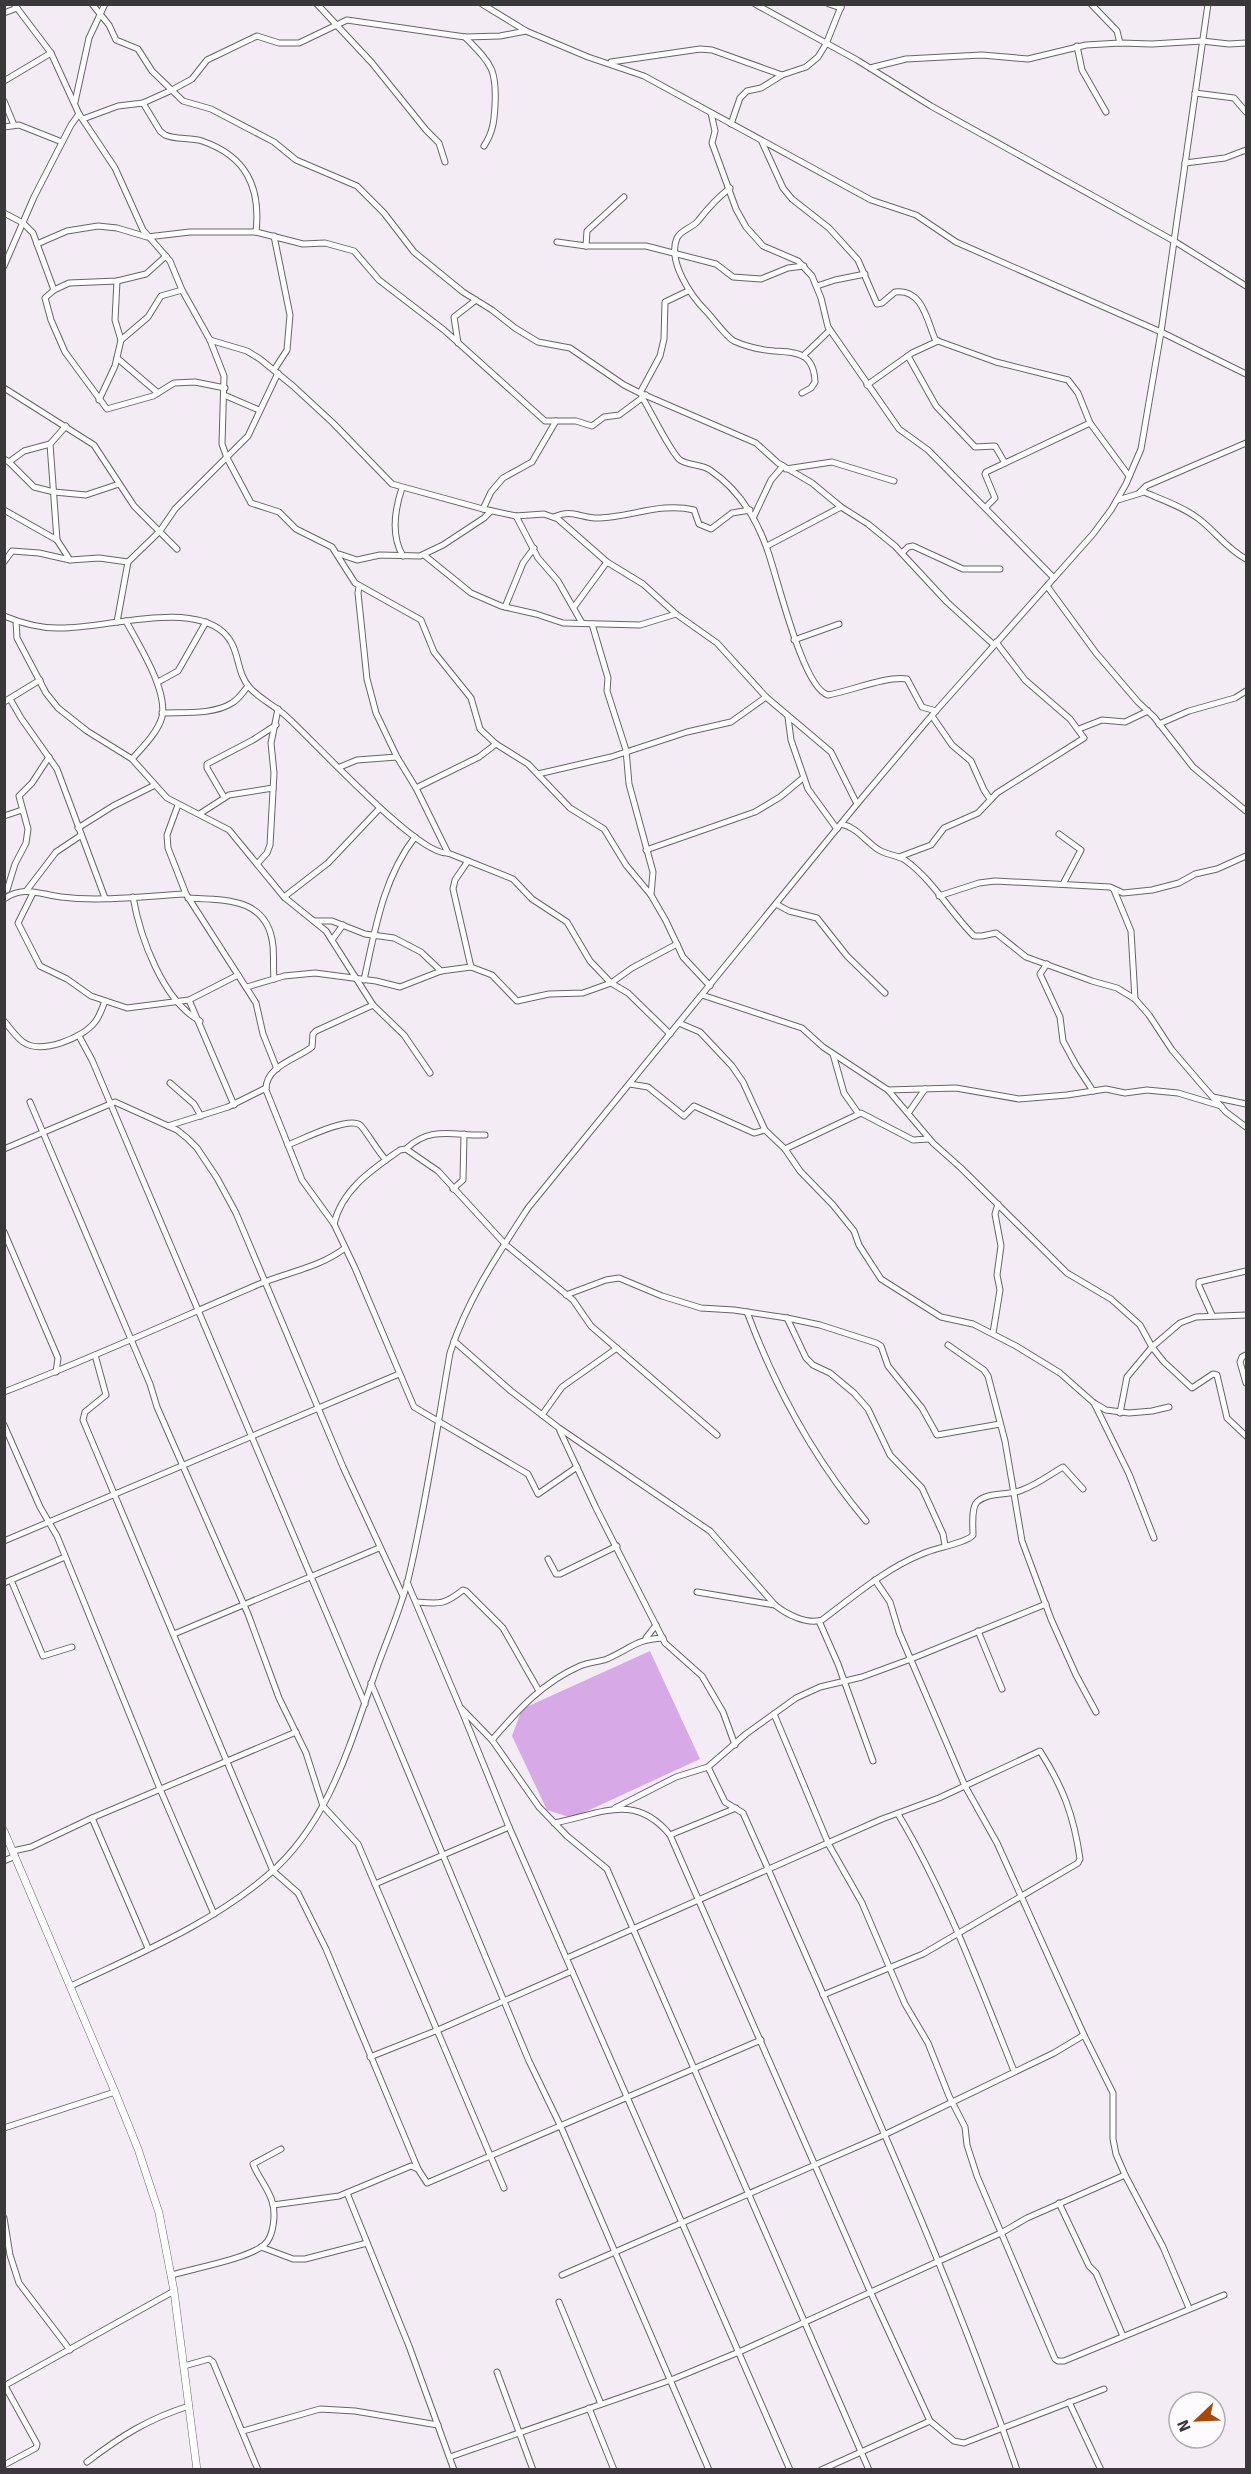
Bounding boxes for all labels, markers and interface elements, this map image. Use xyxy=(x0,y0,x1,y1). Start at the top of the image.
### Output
north arrow xyxy=(1167,2390,1227,2450)
text: N xyxy=(1173,2416,1195,2435)

